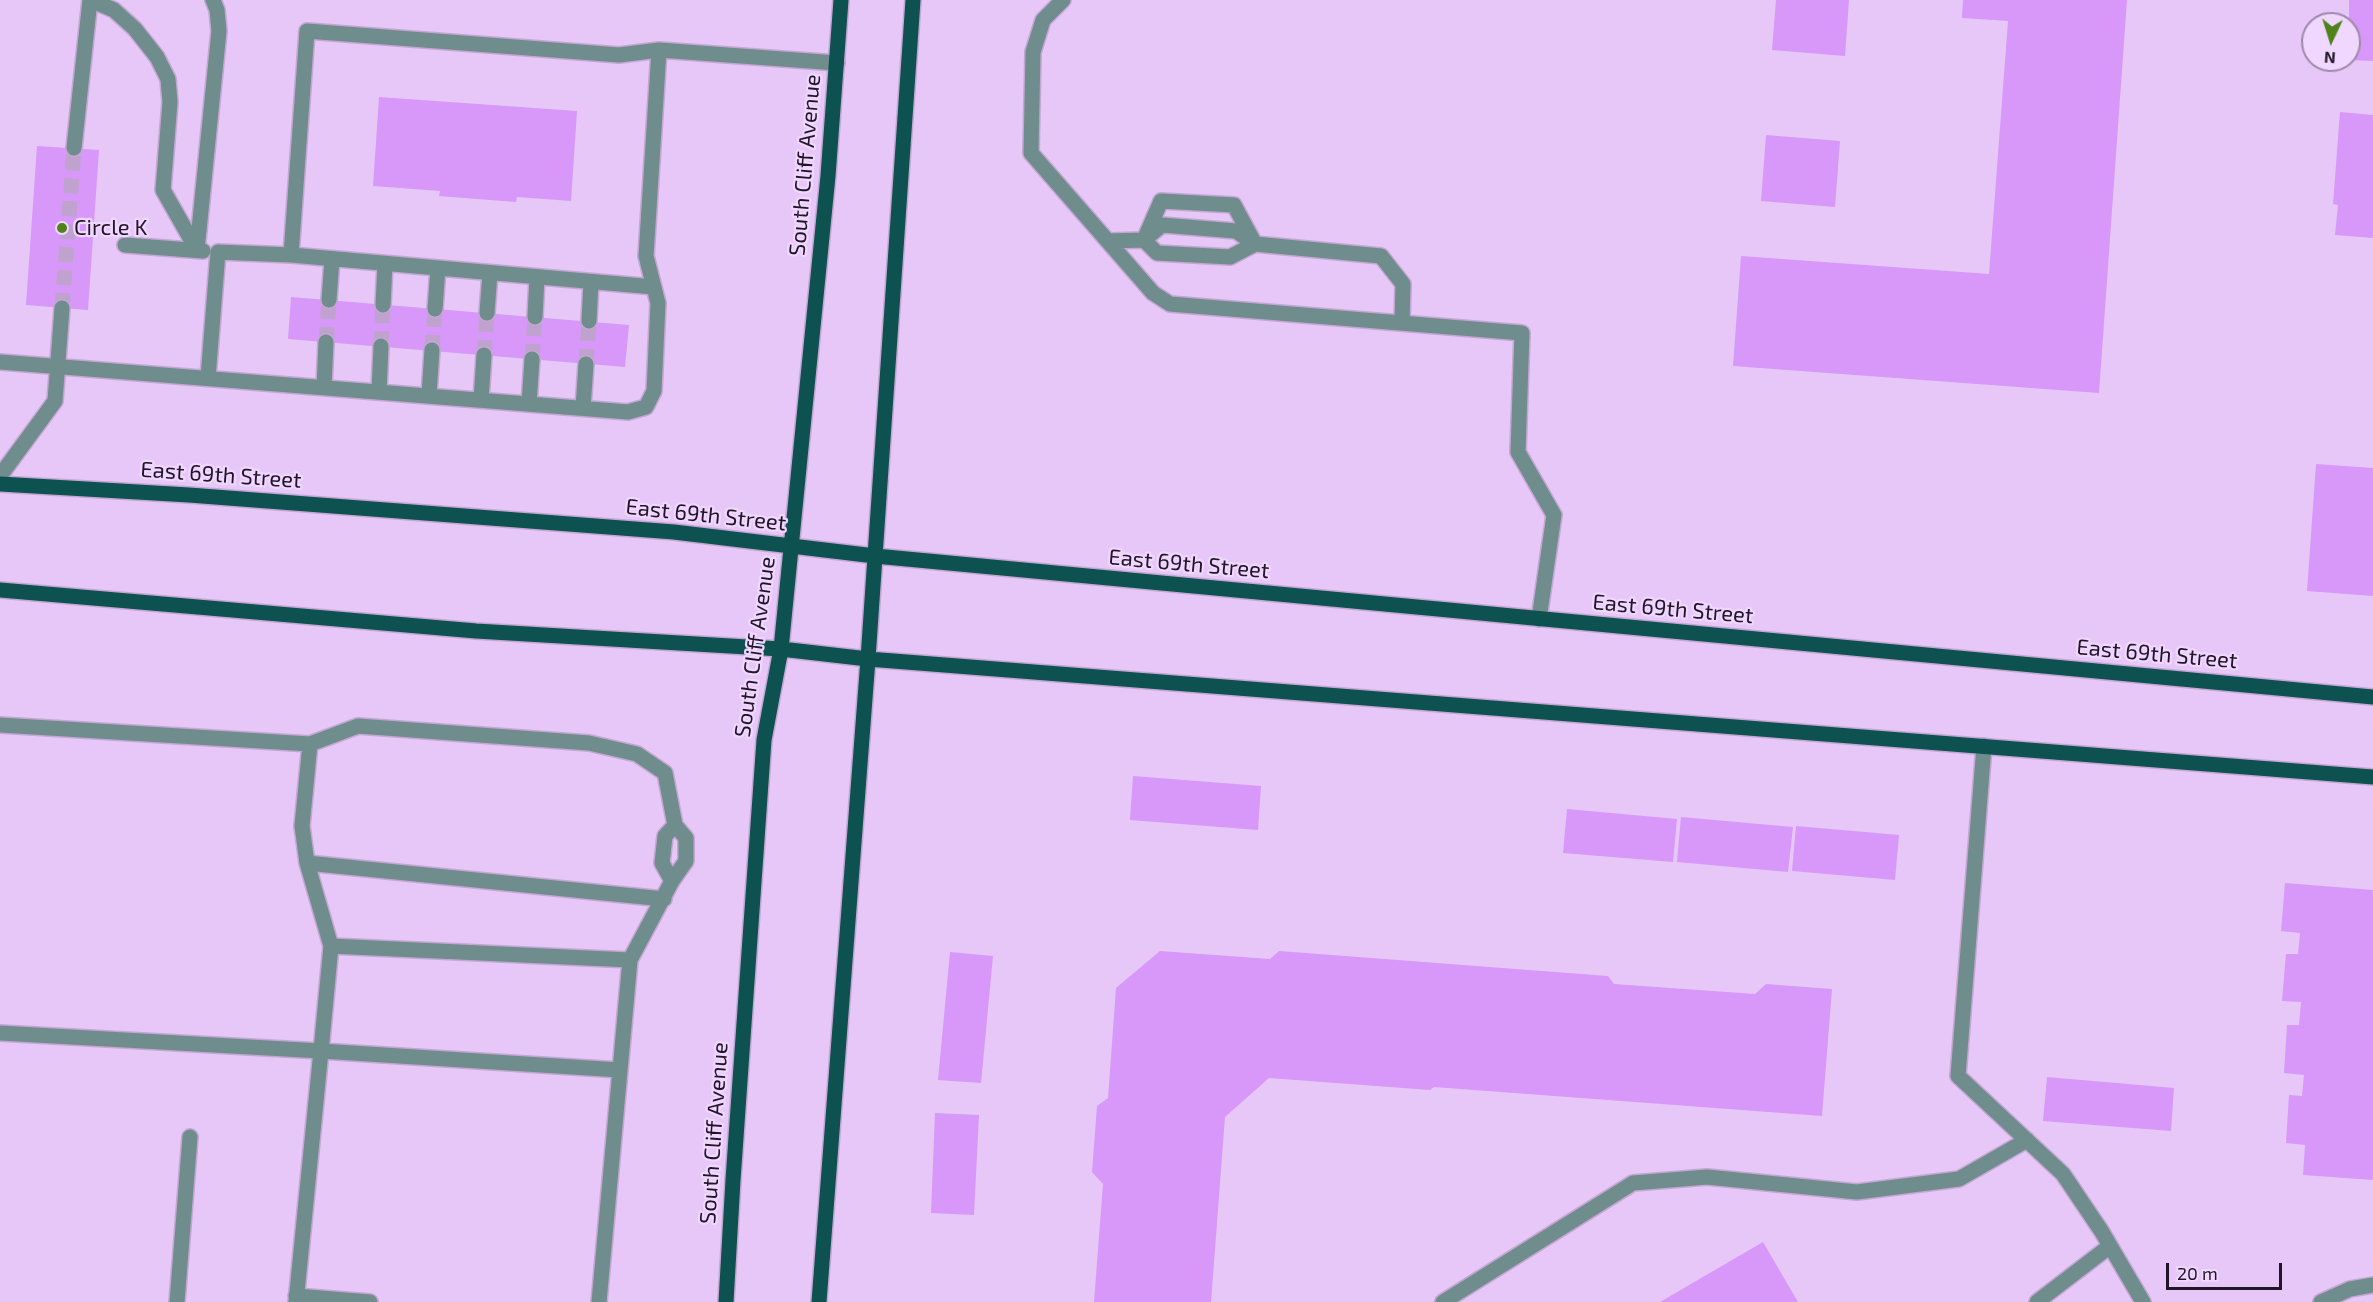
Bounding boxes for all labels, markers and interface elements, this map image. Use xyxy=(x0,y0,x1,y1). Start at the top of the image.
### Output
north arrow xyxy=(2301,12,2361,72)
text: N xyxy=(2323,49,2336,68)
street label: South Cliff Avenue xyxy=(784,73,826,257)
place label: Circle K xyxy=(74,215,148,241)
marker: Circle K xyxy=(55,221,69,235)
street label: East 69th Street xyxy=(140,456,302,494)
street label: East 69th Street xyxy=(624,493,788,537)
street label: East 69th Street xyxy=(1108,544,1270,584)
street label: South Cliff Avenue xyxy=(729,555,781,739)
street label: East 69th Street xyxy=(1592,589,1754,629)
street label: East 69th Street xyxy=(2076,634,2238,674)
street label: South Cliff Avenue xyxy=(694,1041,734,1225)
scale bar xyxy=(2169,1251,2284,1289)
text: 20 m xyxy=(2177,1262,2218,1284)

